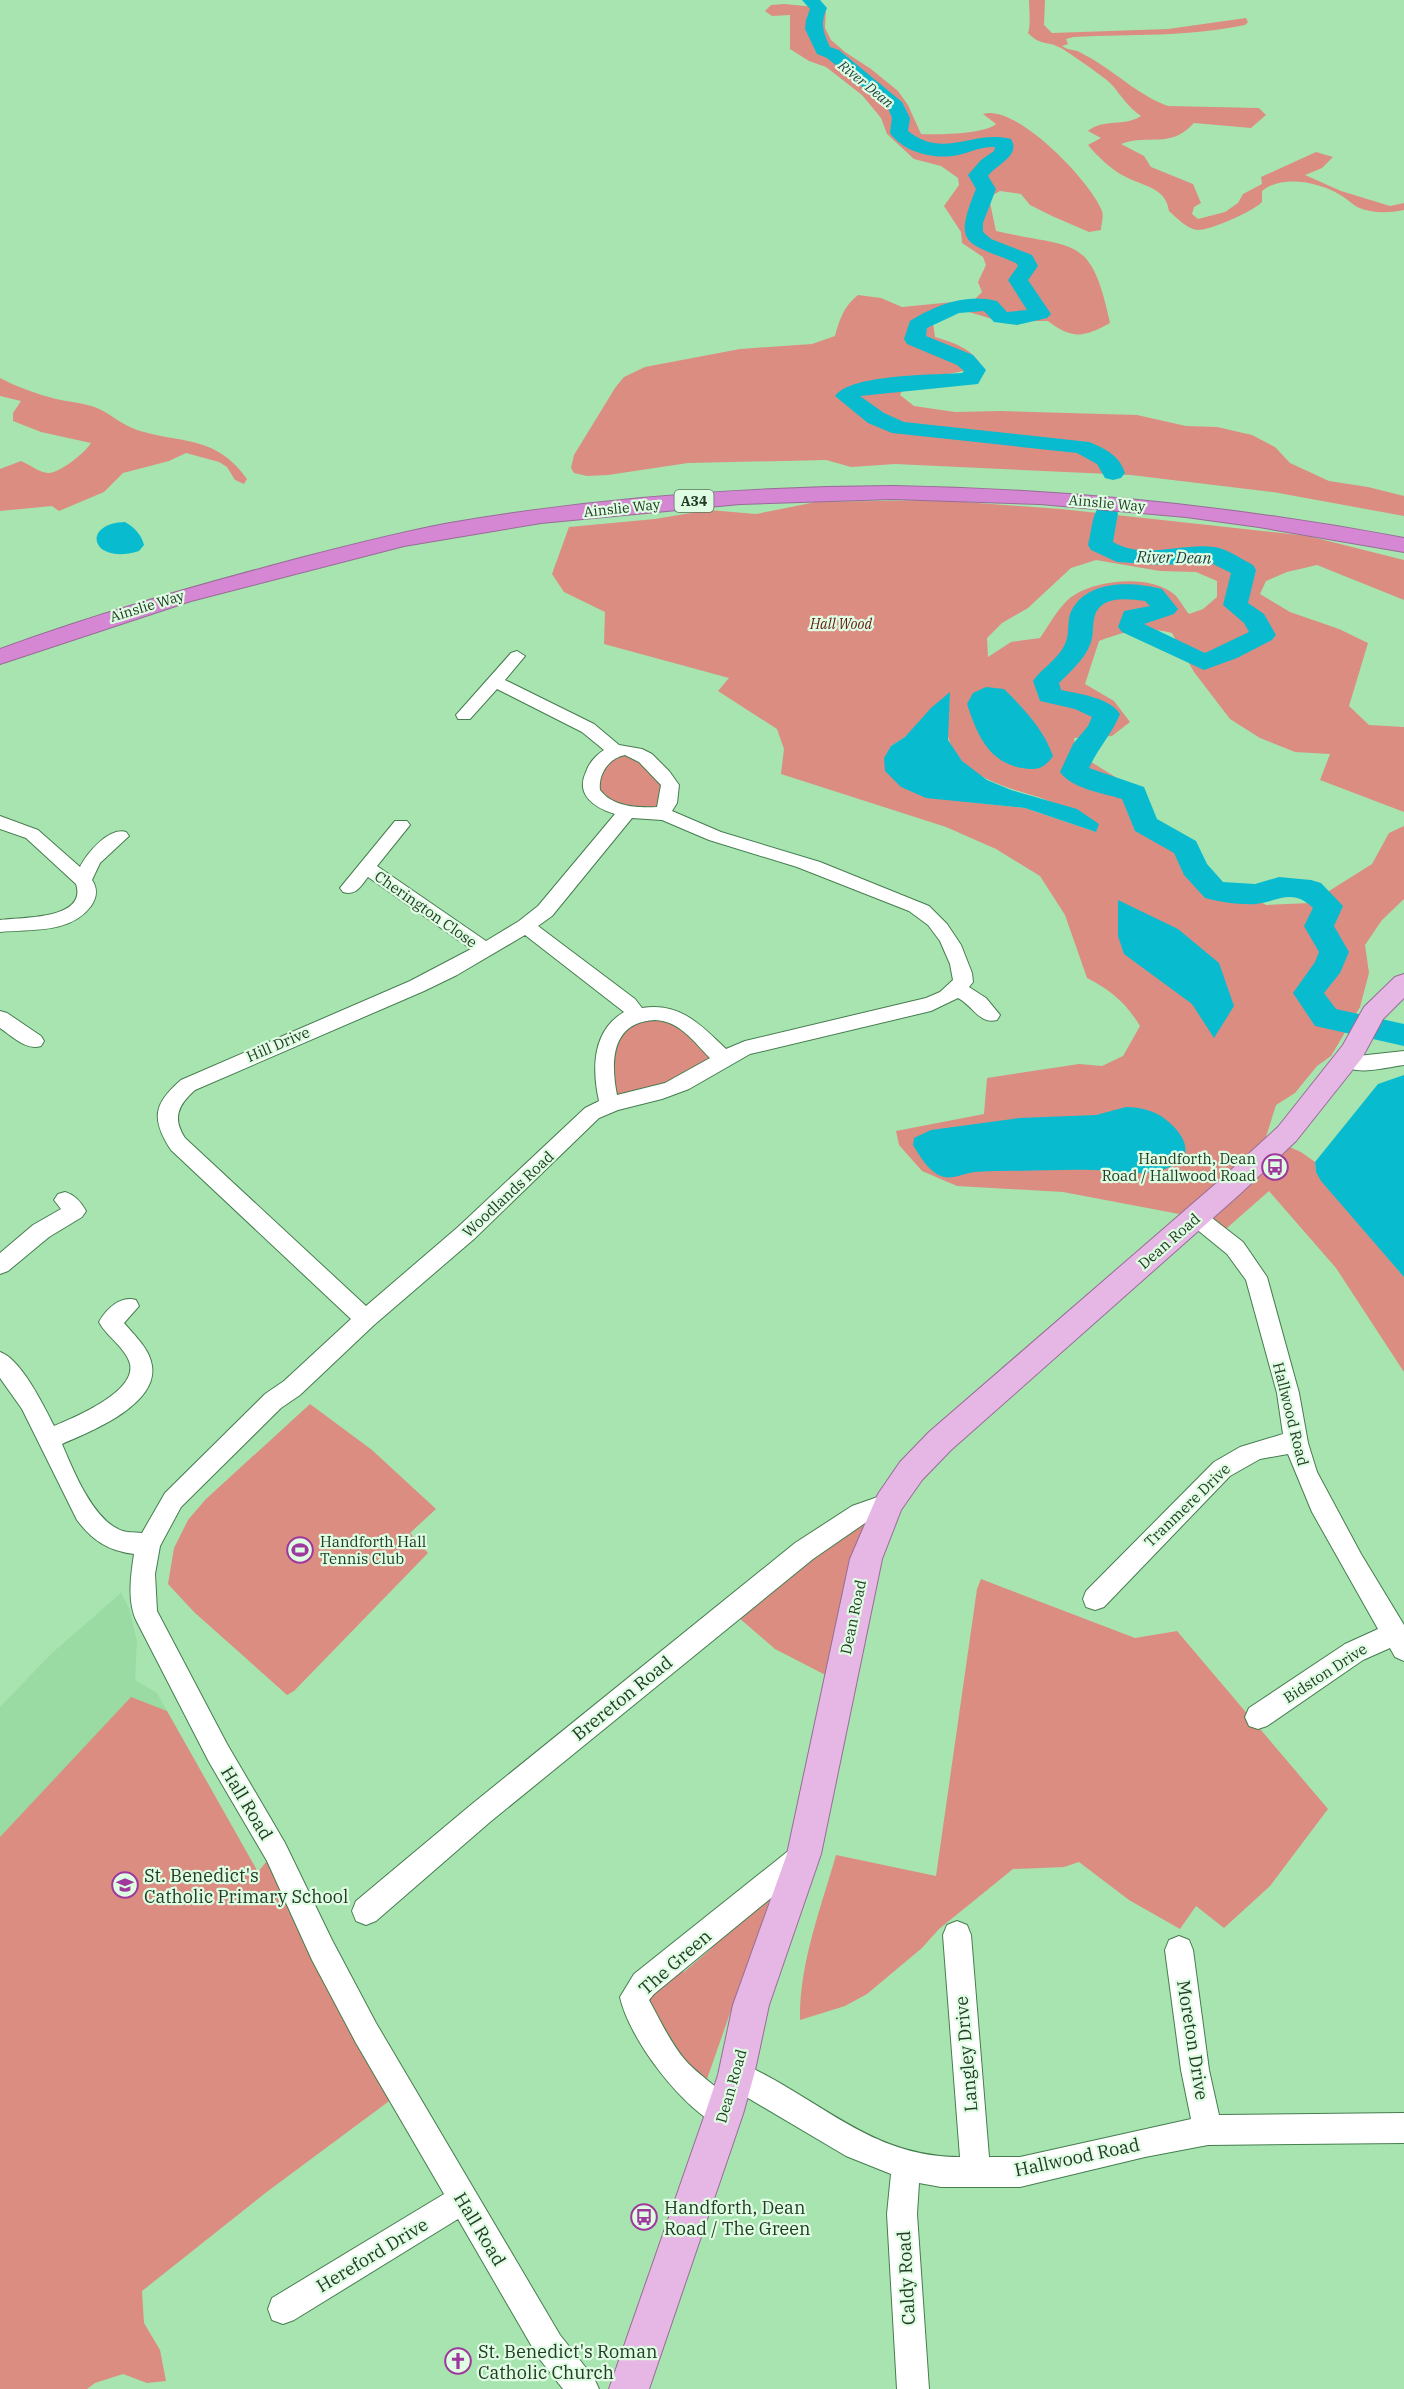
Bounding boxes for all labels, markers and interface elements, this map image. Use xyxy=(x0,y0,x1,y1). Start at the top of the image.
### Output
water label: River Dean xyxy=(834,56,897,112)
road number: A34 xyxy=(674,490,714,512)
street label: Ainslie Way xyxy=(1068,491,1147,515)
street label: Ainslie Way xyxy=(583,495,662,521)
water label: River Dean xyxy=(1135,546,1212,568)
street label: Ainslie Way xyxy=(108,586,187,626)
park label: Hall Wood xyxy=(809,615,872,633)
street label: Cherington Close xyxy=(371,866,481,952)
street label: Hill Drive xyxy=(244,1022,312,1066)
street label: Woodlands Road xyxy=(458,1147,558,1241)
place label: Handforth, Dean Road / Hallwood Road xyxy=(1102,1149,1256,1185)
bus stop icon: Handforth, Dean Road / Hallwood Road xyxy=(1260,1152,1290,1182)
street label: Dean Road xyxy=(1134,1209,1204,1273)
street label: Hallwood Road xyxy=(1269,1360,1313,1468)
street label: Tranmere Drive xyxy=(1140,1459,1234,1551)
place label: Handforth Hall Tennis Club xyxy=(320,1532,426,1568)
sports icon: Handforth Hall Tennis Club xyxy=(285,1535,315,1565)
street label: Dean Road xyxy=(836,1578,870,1656)
street label: Bidston Drive xyxy=(1280,1639,1370,1707)
street label: Brereton Road xyxy=(567,1651,677,1745)
street label: Hall Road xyxy=(216,1762,278,1844)
place label: St. Benedict's Catholic Primary School xyxy=(144,1864,348,1908)
school or university icon: St. Benedict's Catholic Primary School xyxy=(110,1870,140,1900)
street label: The Green xyxy=(634,1924,716,2000)
street label: Moreton Drive xyxy=(1172,1978,1214,2102)
street label: Langley Drive xyxy=(949,1995,983,2113)
street label: Dean Road xyxy=(711,2047,751,2125)
street label: Hallwood Road xyxy=(1012,2132,1142,2181)
street label: Hall Road xyxy=(449,2188,511,2270)
place label: Handforth, Dean Road / The Green xyxy=(664,2196,810,2240)
bus stop icon: Handforth, Dean Road / The Green xyxy=(629,2202,659,2232)
street label: Hereford Drive xyxy=(312,2213,432,2297)
street label: Caldy Road xyxy=(892,2230,920,2326)
place label: St. Benedict's Roman Catholic Church xyxy=(478,2340,658,2384)
church icon: St. Benedict's Roman Catholic Church xyxy=(443,2346,473,2376)

